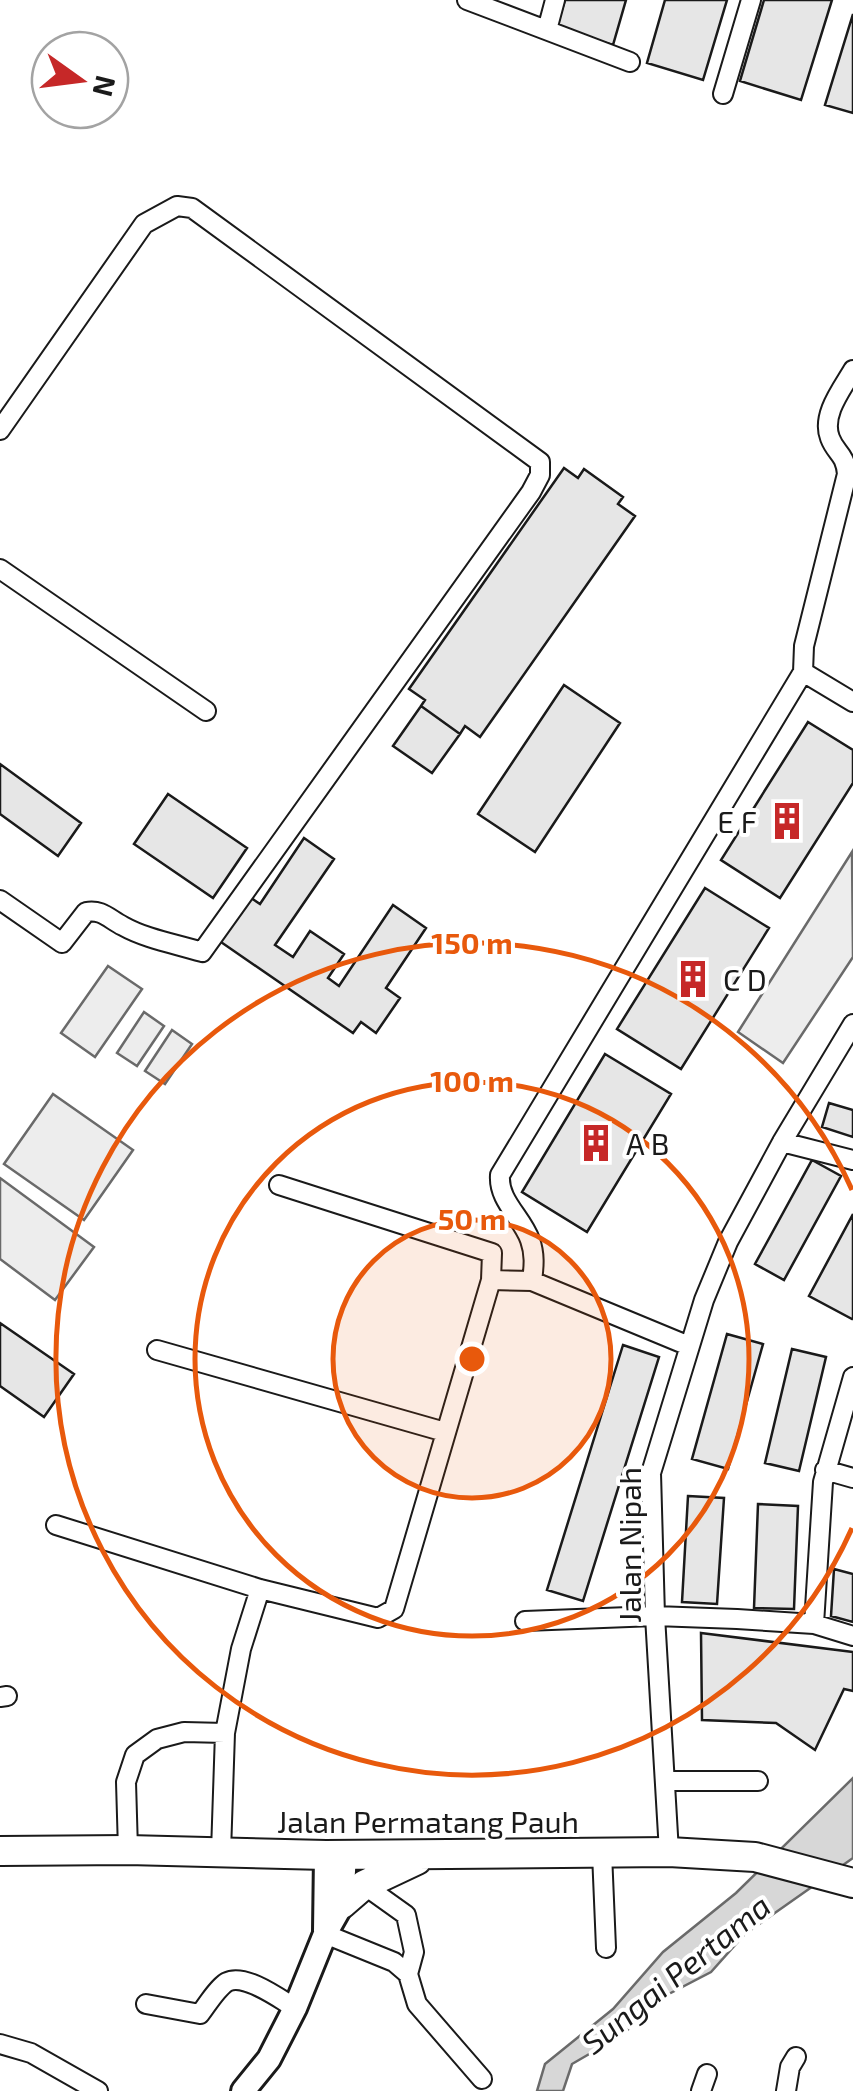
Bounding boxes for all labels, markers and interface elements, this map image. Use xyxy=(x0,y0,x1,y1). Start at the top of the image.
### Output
north arrow xyxy=(30,30,130,130)
text: N xyxy=(86,72,124,100)
building icon: E F xyxy=(766,800,808,842)
place label: E F xyxy=(717,803,757,839)
text: 150 m xyxy=(431,924,513,960)
building icon: C D xyxy=(672,958,714,1000)
place label: C D xyxy=(723,961,767,997)
text: 100 m xyxy=(430,1062,514,1098)
building icon: A B xyxy=(575,1122,617,1164)
place label: A B xyxy=(626,1125,669,1161)
text: 50 m xyxy=(438,1200,506,1236)
centre of rings xyxy=(454,1341,490,1377)
street label: Jalan Nipah xyxy=(611,1467,647,1623)
street label: Jalan Permatang Pauh xyxy=(277,1803,579,1839)
water label: Sungai Pertama xyxy=(573,1885,778,2061)

